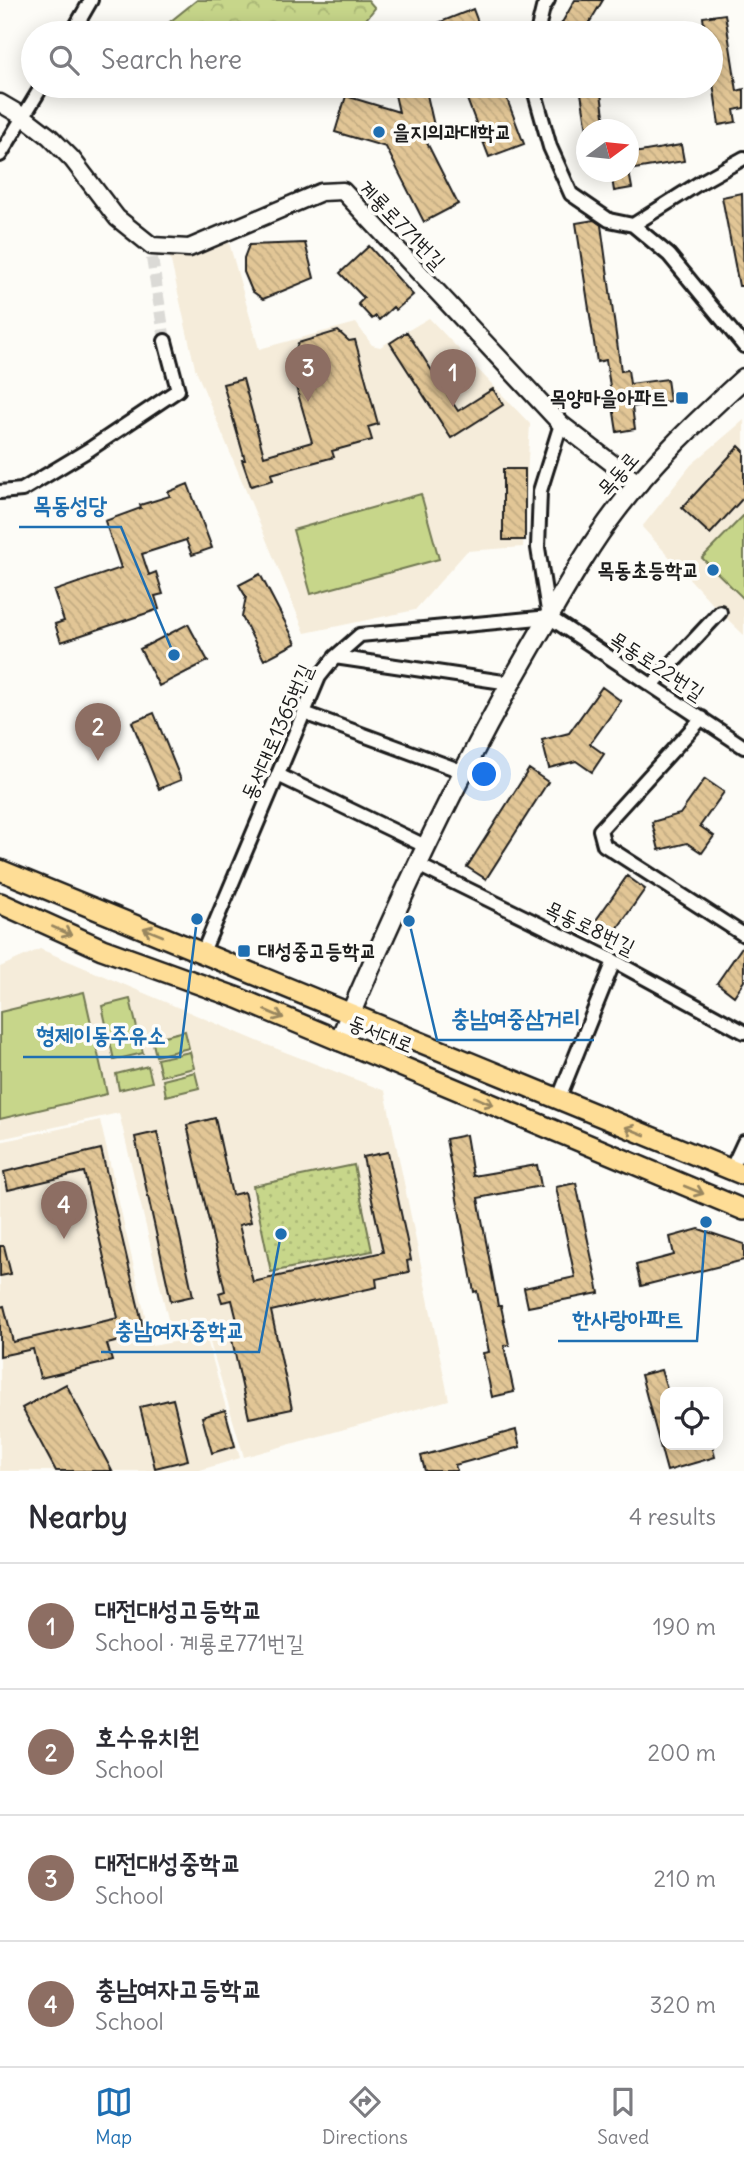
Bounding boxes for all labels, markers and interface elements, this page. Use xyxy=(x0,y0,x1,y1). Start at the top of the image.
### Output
search box xyxy=(21,21,723,98)
icon: search xyxy=(45,41,83,79)
text: Search here xyxy=(101,43,242,76)
place label: 을지의과대학교 xyxy=(393,118,511,145)
north arrow xyxy=(576,119,639,182)
marker: 을지의과대학교 xyxy=(371,124,387,140)
street label: 계룡로771번길 xyxy=(353,174,452,275)
pin: 3 xyxy=(285,344,331,402)
pin: 1 xyxy=(430,349,476,407)
place label: 목양마을아파트 xyxy=(550,384,668,411)
marker: 목양마을아파트 xyxy=(674,390,690,406)
street label: 목동로 xyxy=(591,446,644,502)
callout: 목동성당 xyxy=(19,483,121,527)
text: 목동성당 xyxy=(33,490,108,519)
place label: 목동초등학교 xyxy=(598,556,699,583)
marker: 목동초등학교 xyxy=(705,562,721,578)
street label: 목동로22번길 xyxy=(605,625,710,706)
street label: 동서대로1365번길 xyxy=(235,660,319,804)
pin: 2 xyxy=(75,703,121,761)
your location xyxy=(467,757,501,791)
street label: 목동로8번길 xyxy=(541,894,640,961)
one-way arrow xyxy=(51,925,73,938)
one-way arrow xyxy=(143,925,165,938)
place label: 대성중고등학교 xyxy=(258,937,376,964)
marker: 대성중고등학교 xyxy=(236,943,252,959)
callout: 충남여중삼거리 xyxy=(437,996,594,1040)
text: 충남여중삼거리 xyxy=(451,1003,581,1032)
one-way arrow xyxy=(263,1008,284,1021)
street label: 동서대로 xyxy=(345,1008,418,1059)
callout: 형제이동주유소 xyxy=(23,1013,180,1057)
text: 형제이동주유소 xyxy=(36,1020,166,1049)
one-way arrow xyxy=(473,1095,494,1108)
one-way arrow xyxy=(625,1124,647,1137)
pin: 4 xyxy=(41,1181,87,1239)
one-way arrow xyxy=(682,1184,704,1197)
callout: 한사랑아파트 xyxy=(558,1297,697,1341)
text: 한사랑아파트 xyxy=(571,1304,684,1333)
callout: 충남여자중학교 xyxy=(101,1308,259,1352)
text: 충남여자중학교 xyxy=(115,1315,245,1344)
map controls xyxy=(660,1387,723,1450)
button: locate xyxy=(660,1387,723,1450)
text: Nearby xyxy=(28,1498,128,1536)
text: 4 results xyxy=(629,1502,716,1531)
text: 대전대성고등학교 xyxy=(95,1593,262,1626)
text: 1 xyxy=(46,1612,56,1641)
text: 190 m xyxy=(653,1612,716,1641)
text: School · 계룡로771번길 xyxy=(95,1628,304,1657)
text: 호수유치원 xyxy=(95,1720,200,1753)
text: 2 xyxy=(45,1738,57,1767)
text: 200 m xyxy=(647,1738,716,1767)
text: School xyxy=(95,1755,164,1784)
text: 대전대성중학교 xyxy=(95,1846,241,1879)
text: 3 xyxy=(44,1864,58,1893)
text: 210 m xyxy=(653,1864,716,1893)
text: School xyxy=(95,1881,164,1910)
text: 충남여자고등학교 xyxy=(95,1972,262,2005)
text: 4 xyxy=(44,1990,58,2019)
text: 320 m xyxy=(650,1990,716,2019)
text: School xyxy=(95,2007,164,2036)
tab: Map xyxy=(95,2083,133,2149)
tab: Directions xyxy=(322,2083,408,2149)
tab: Saved xyxy=(597,2083,649,2149)

